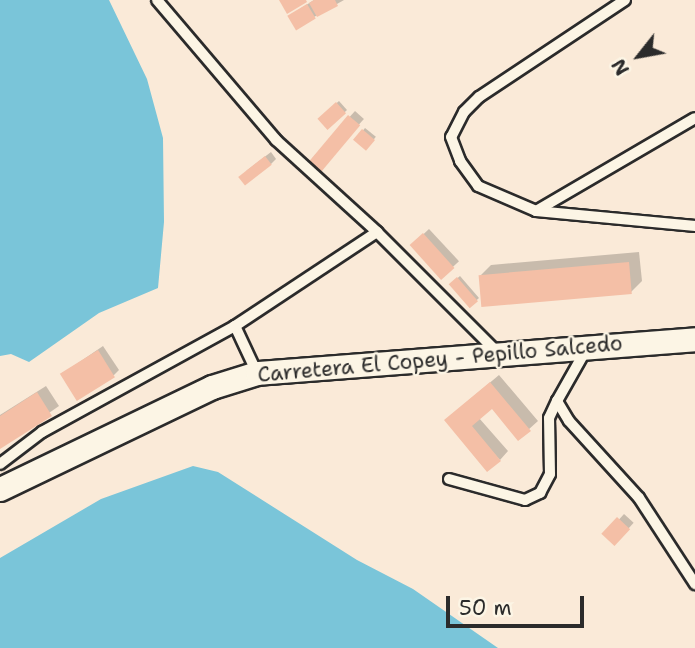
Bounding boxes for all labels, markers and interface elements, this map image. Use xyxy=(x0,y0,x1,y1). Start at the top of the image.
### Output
north arrow xyxy=(604,21,674,91)
text: N xyxy=(606,54,635,80)
street label: Carretera El Copey - Pepillo Salcedo xyxy=(257,330,623,388)
scale bar xyxy=(450,582,588,626)
text: 50 m xyxy=(459,594,512,622)

